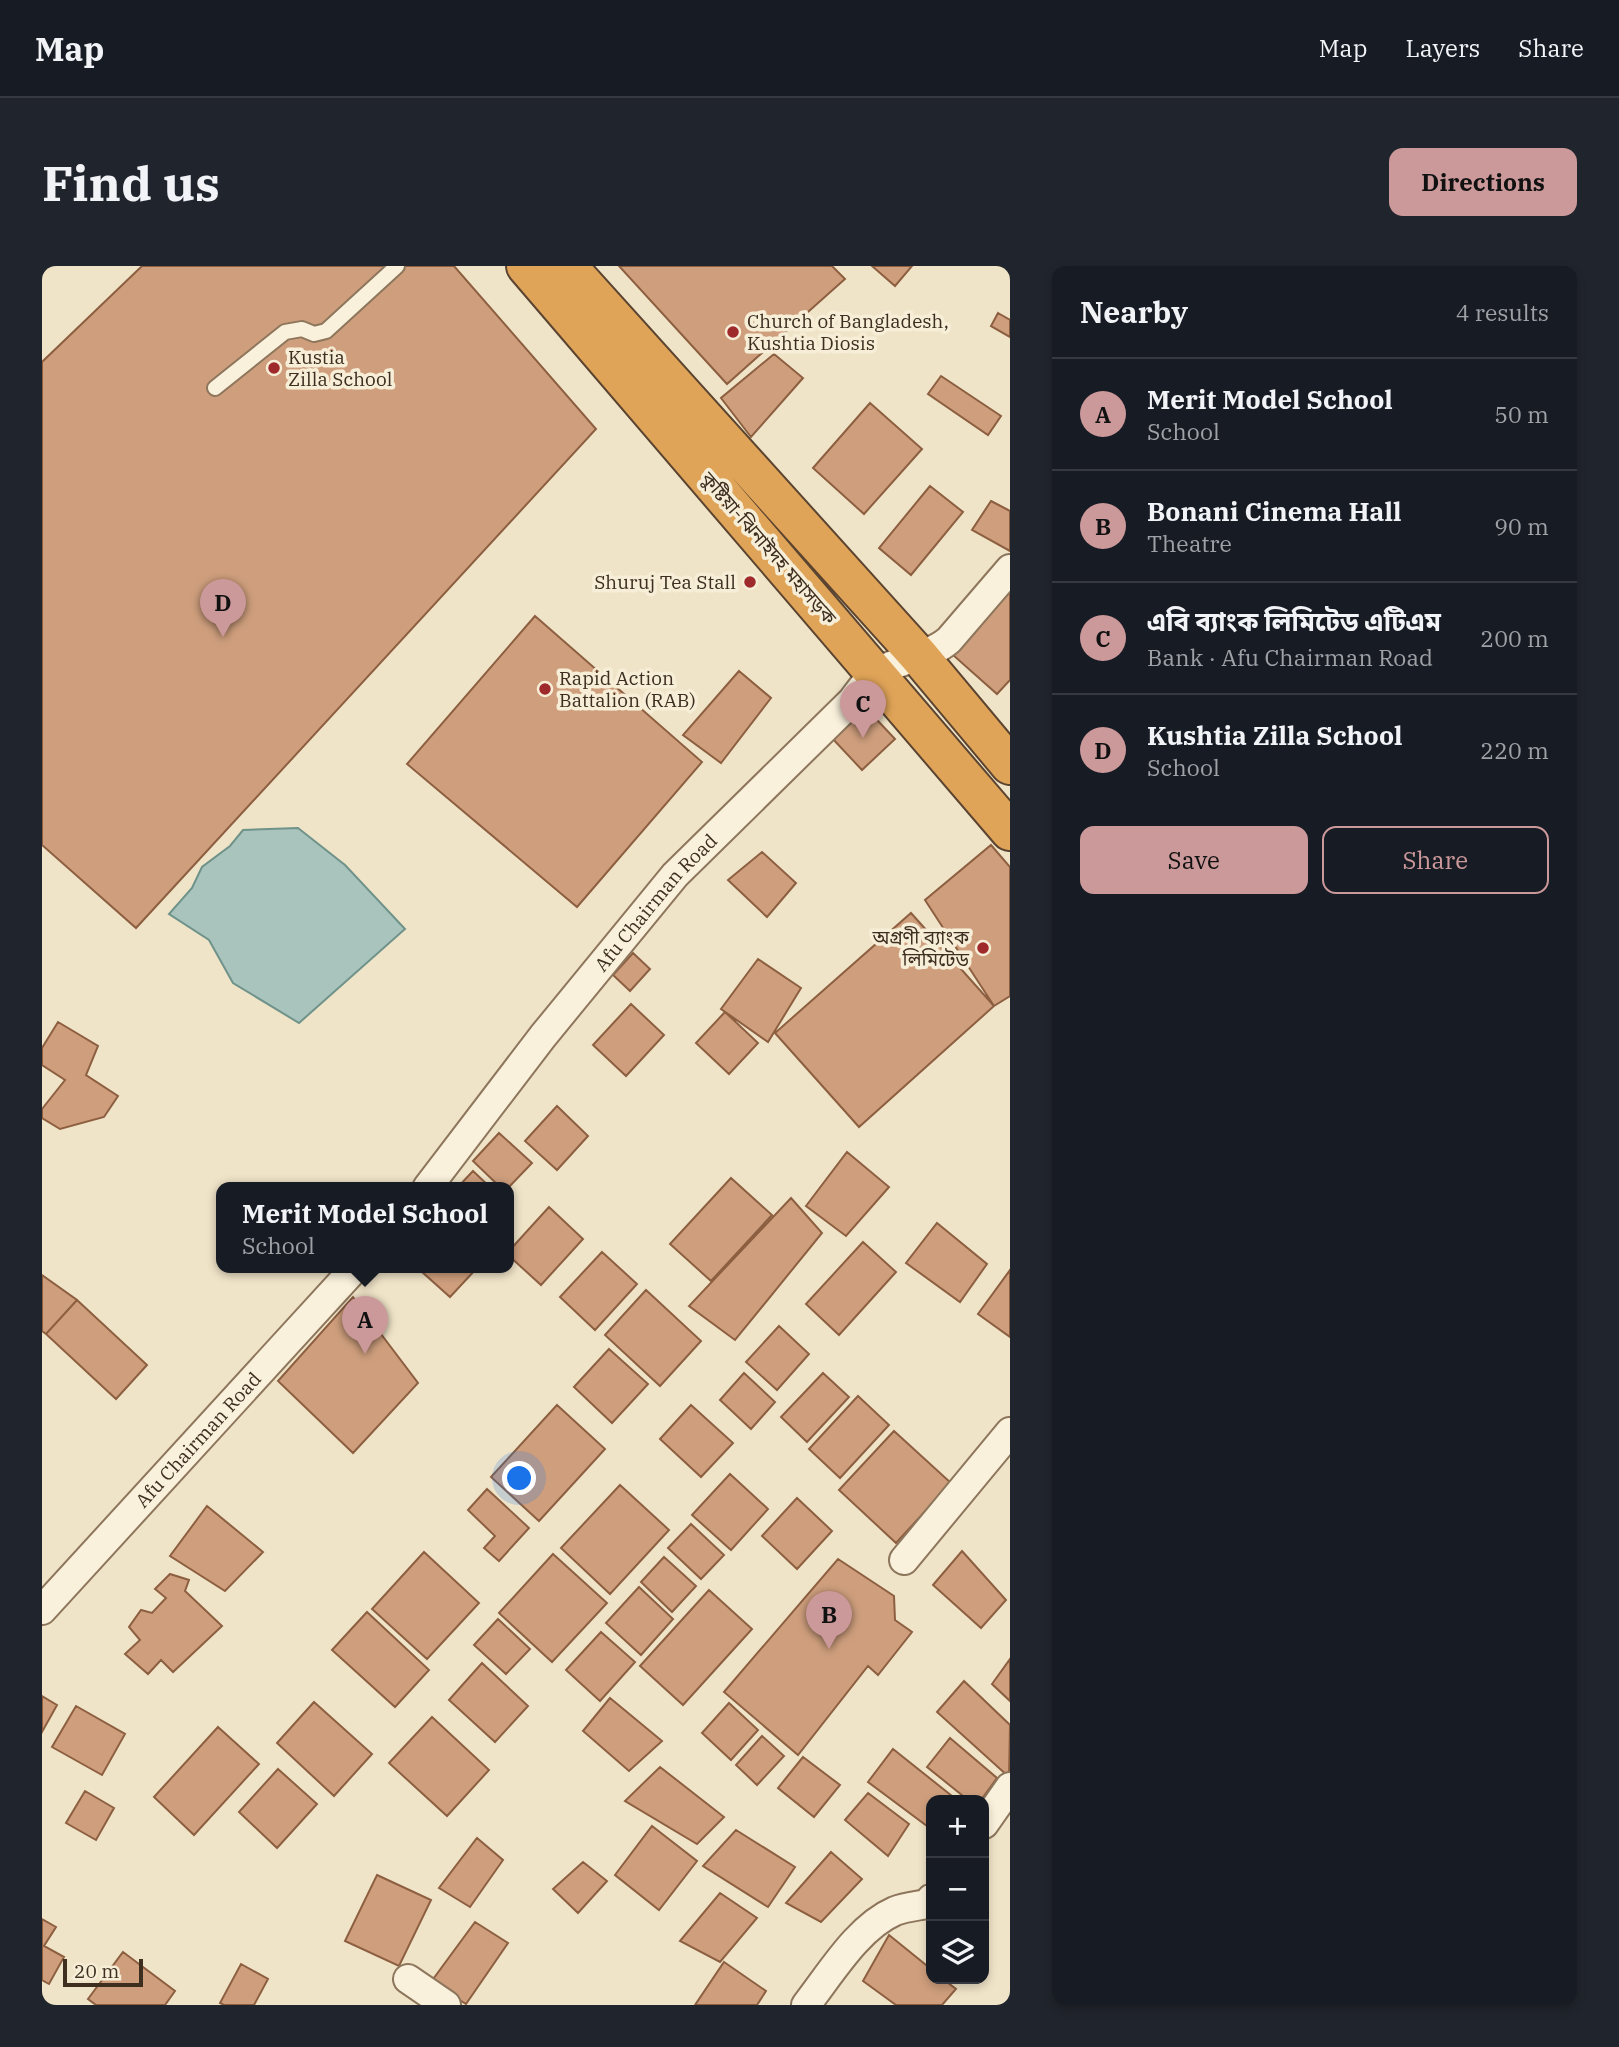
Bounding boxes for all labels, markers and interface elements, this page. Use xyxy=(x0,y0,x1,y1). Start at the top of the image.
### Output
text: Map xyxy=(35,27,104,70)
text: Map xyxy=(1319,32,1367,64)
text: Layers xyxy=(1405,32,1480,64)
text: Share xyxy=(1518,32,1584,64)
button: Directions xyxy=(1389,148,1577,216)
text: Find us xyxy=(42,151,220,214)
text: Nearby xyxy=(1080,292,1188,331)
text: 4 results xyxy=(1456,297,1549,327)
place label: Church of Bangladesh, Kushtia Diosis xyxy=(747,309,949,355)
marker: Church of Bangladesh, Kushtia Diosis xyxy=(725,324,741,340)
place label: Kustia Zilla School xyxy=(288,345,393,391)
marker: Kustia Zilla School xyxy=(266,360,282,376)
text: Merit Model School xyxy=(1147,382,1393,416)
text: A xyxy=(1095,399,1111,429)
text: 50 m xyxy=(1494,399,1549,429)
text: School xyxy=(1147,416,1220,446)
street label: কুষ্টিয়া-ঝিনাইদহ মহাসড়ক xyxy=(696,466,842,630)
text: Bonani Cinema Hall xyxy=(1147,494,1401,528)
text: B xyxy=(1095,511,1111,541)
text: 90 m xyxy=(1494,511,1549,541)
text: Theatre xyxy=(1147,528,1232,558)
place label: Shuruj Tea Stall xyxy=(594,570,736,594)
marker: Shuruj Tea Stall xyxy=(742,574,758,590)
pin: D xyxy=(200,579,246,637)
text: এবি ব্যাংক লিমিটেড এটিএম xyxy=(1147,604,1441,638)
text: C xyxy=(1095,623,1111,653)
text: 200 m xyxy=(1480,623,1549,653)
text: Bank · Afu Chairman Road xyxy=(1147,642,1433,672)
place label: Rapid Action Battalion (RAB) xyxy=(559,666,696,712)
pin: C xyxy=(840,680,886,738)
marker: Rapid Action Battalion (RAB) xyxy=(537,681,553,697)
text: Kushtia Zilla School xyxy=(1147,718,1403,752)
text: D xyxy=(1094,735,1112,765)
text: 220 m xyxy=(1480,735,1549,765)
text: School xyxy=(1147,752,1220,782)
button: Save xyxy=(1080,826,1308,894)
button: Share xyxy=(1322,826,1549,894)
street label: Afu Chairman Road xyxy=(589,828,722,976)
place label: অগ্রণী ব্যাংক লিমিটেড xyxy=(871,925,970,971)
marker: অগ্রণী ব্যাংক লিমিটেড xyxy=(975,940,991,956)
popup xyxy=(216,1182,514,1273)
text: Merit Model School xyxy=(242,1196,488,1230)
text: School xyxy=(242,1230,315,1260)
pin: A xyxy=(342,1296,388,1354)
street label: Afu Chairman Road xyxy=(130,1367,266,1512)
your location xyxy=(502,1461,536,1495)
pin: B xyxy=(806,1591,852,1649)
map controls xyxy=(926,1795,989,1984)
button: + xyxy=(926,1795,989,1858)
button: − xyxy=(926,1858,989,1921)
button: layers xyxy=(926,1921,989,1984)
scale bar xyxy=(63,1956,144,1988)
text: 20 m xyxy=(74,1959,119,1983)

